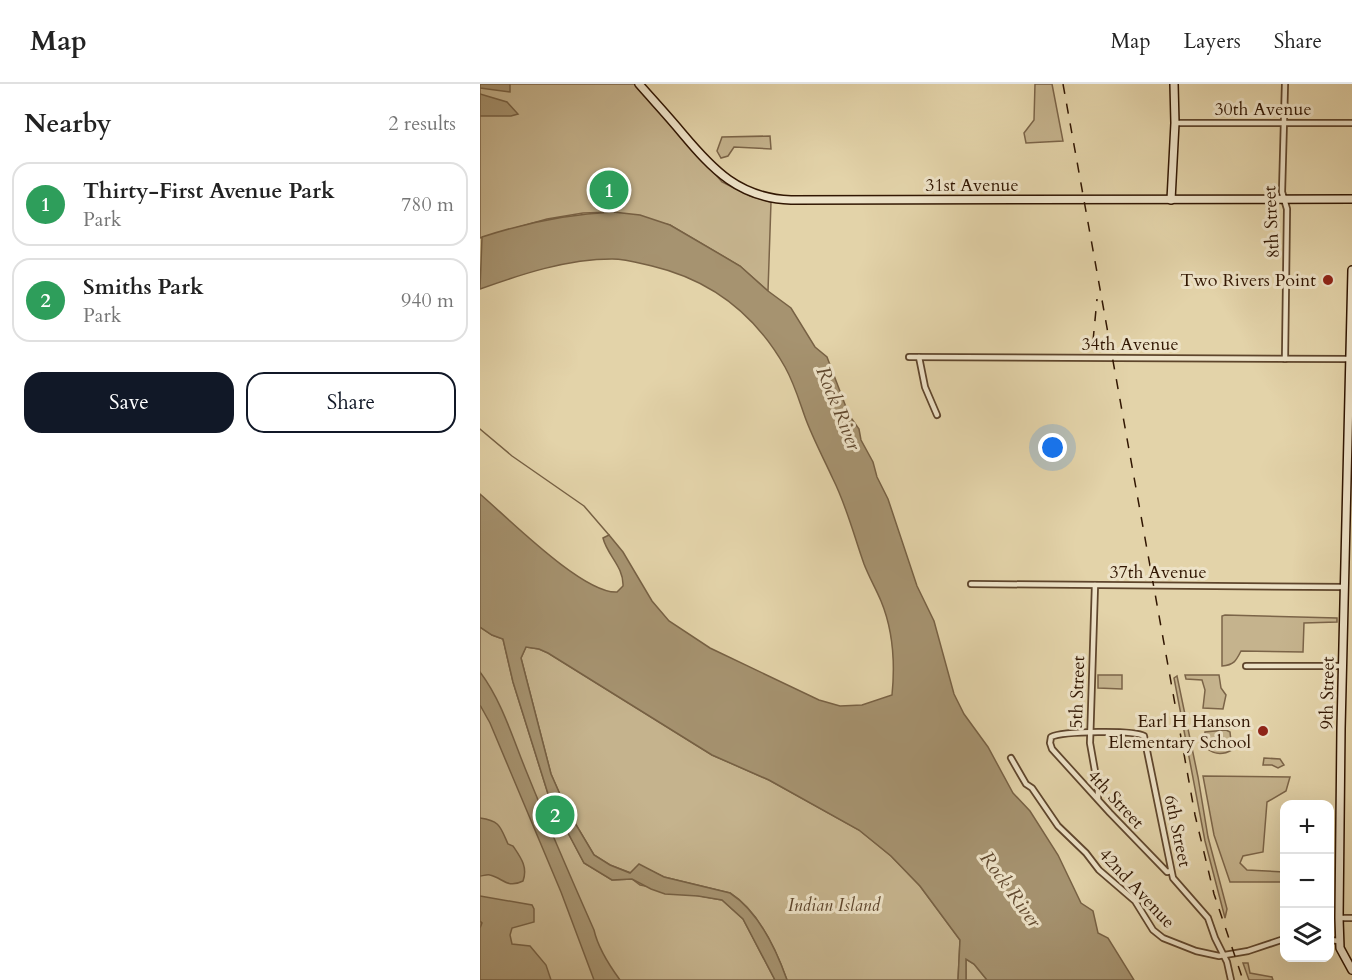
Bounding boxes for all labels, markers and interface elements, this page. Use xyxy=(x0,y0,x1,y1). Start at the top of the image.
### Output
text: Map xyxy=(30,22,87,60)
text: Map xyxy=(1111,27,1151,56)
text: Layers xyxy=(1184,27,1241,56)
text: Share xyxy=(1274,27,1322,56)
street label: 30th Avenue xyxy=(1214,97,1312,122)
text: Nearby xyxy=(24,106,112,141)
text: 2 results xyxy=(388,110,456,137)
pin: 1 xyxy=(590,168,628,212)
street label: 31st Avenue xyxy=(925,173,1019,198)
text: Thirty-First Avenue Park xyxy=(83,176,335,206)
street label: 8th Street xyxy=(1257,185,1286,259)
text: 1 xyxy=(40,191,51,218)
text: 780 m xyxy=(401,191,454,218)
text: Park xyxy=(83,206,121,233)
place label: Two Rivers Point xyxy=(1180,268,1316,293)
text: Smiths Park xyxy=(83,272,204,302)
marker: Two Rivers Point xyxy=(1321,273,1335,287)
text: 2 xyxy=(40,287,51,314)
text: 940 m xyxy=(401,287,454,314)
text: Park xyxy=(83,302,121,329)
street label: 34th Avenue xyxy=(1081,332,1179,357)
water label: Rock River xyxy=(809,362,868,456)
button: Save xyxy=(24,372,234,433)
button: Share xyxy=(246,372,456,433)
your location xyxy=(1038,433,1067,462)
street label: 37th Avenue xyxy=(1109,560,1207,585)
street label: 5th Street xyxy=(1064,655,1091,729)
street label: 9th Street xyxy=(1314,656,1341,730)
place label: Earl H Hanson Elementary School xyxy=(1108,709,1252,755)
marker: Earl H Hanson Elementary School xyxy=(1256,724,1270,738)
street label: 4th Street xyxy=(1082,764,1150,835)
pin: 2 xyxy=(536,792,574,838)
street label: 6th Street xyxy=(1158,793,1197,870)
map controls xyxy=(1280,800,1334,962)
button: + xyxy=(1280,800,1334,854)
street label: 42nd Avenue xyxy=(1093,843,1180,934)
water label: Rock River xyxy=(974,846,1048,934)
button: − xyxy=(1280,854,1334,908)
park label: Indian Island xyxy=(788,893,882,918)
button: layers xyxy=(1280,908,1334,962)

